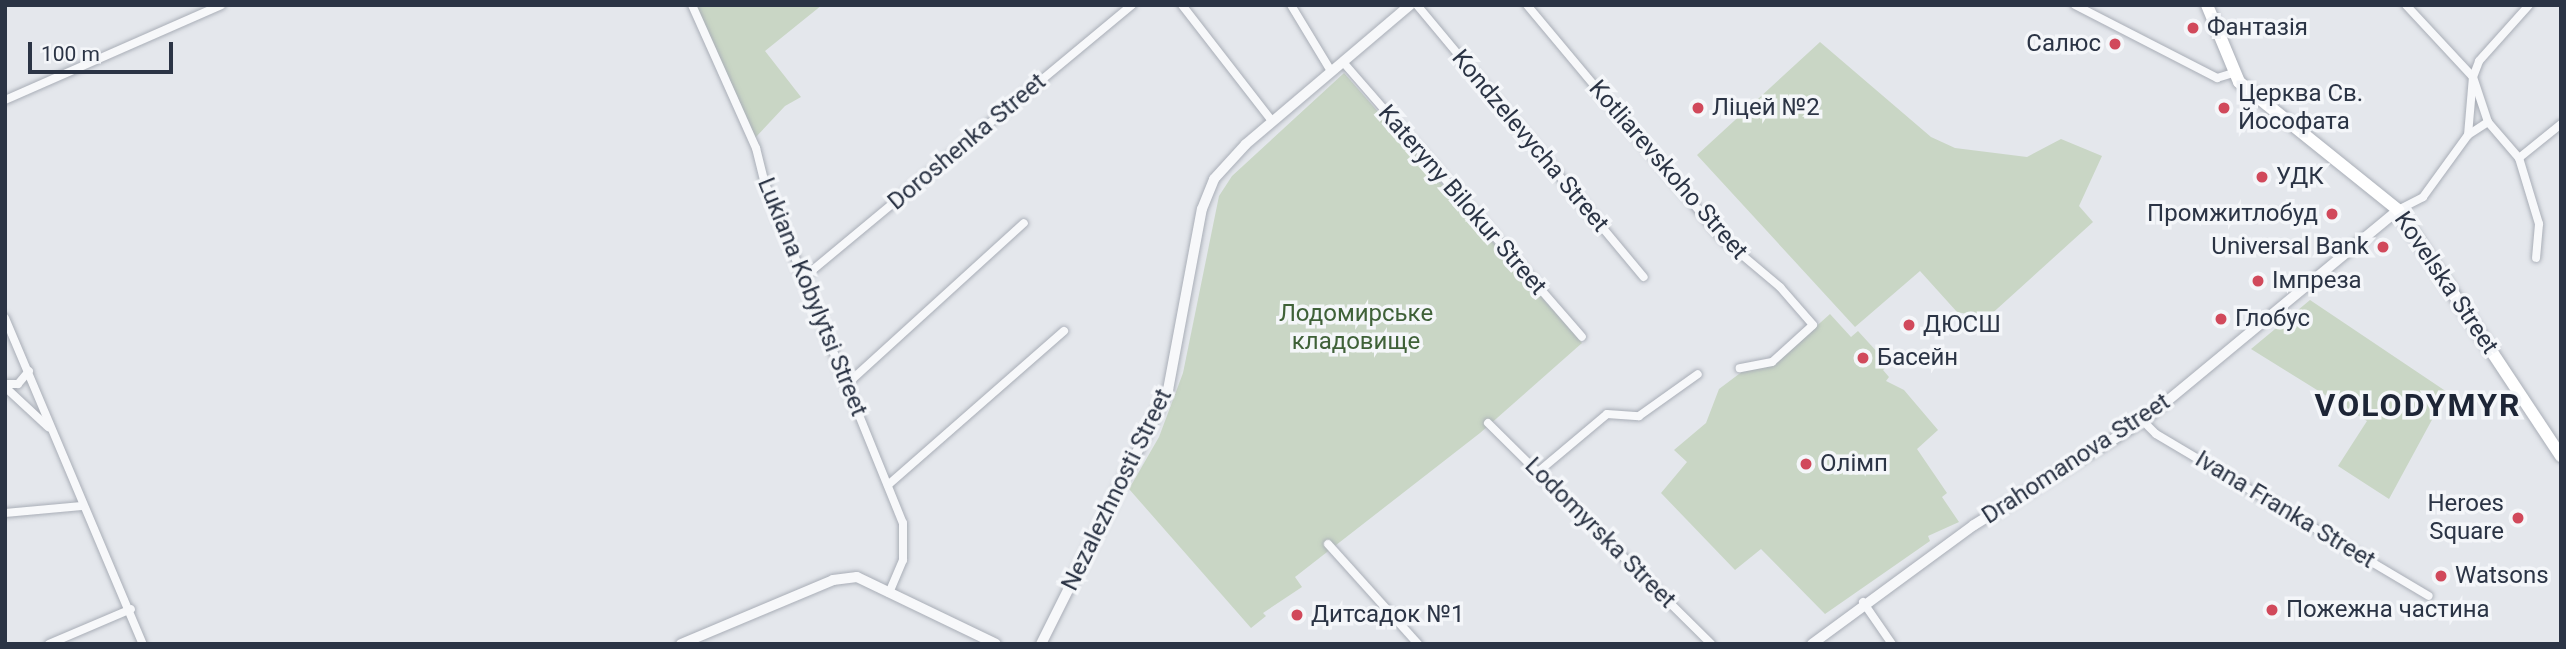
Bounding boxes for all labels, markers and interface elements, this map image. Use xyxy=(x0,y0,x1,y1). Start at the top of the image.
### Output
place label: Фантазія xyxy=(2207,14,2308,42)
marker: Фантазія xyxy=(2185,20,2201,36)
scale bar xyxy=(32,28,177,72)
place label: Салюс xyxy=(2026,30,2101,58)
marker: Салюс xyxy=(2107,36,2123,52)
text: 100 m xyxy=(41,42,100,66)
street label: Kondzelevycha Street xyxy=(1445,44,1615,238)
street label: Doroshenka Street xyxy=(882,68,1052,216)
street label: Kotliarevskoho Street xyxy=(1582,75,1754,265)
place label: Церква Св. Йософата xyxy=(2238,80,2363,136)
place label: Ліцей №2 xyxy=(1712,94,1820,122)
street label: Kateryny Bilokur Street xyxy=(1372,99,1552,301)
marker: Ліцей №2 xyxy=(1690,100,1706,116)
marker: Церква Св. Йософата xyxy=(2216,100,2232,116)
place label: УДК xyxy=(2276,163,2324,191)
marker: УДК xyxy=(2254,169,2270,185)
street label: Lukiana Kobylytsi Street xyxy=(751,174,873,420)
place label: Промжитлобуд xyxy=(2147,200,2318,228)
marker: Промжитлобуд xyxy=(2324,206,2340,222)
street label: Kovelska Street xyxy=(2388,206,2504,360)
place label: Universal Bank xyxy=(2211,233,2369,261)
marker: Universal Bank xyxy=(2375,239,2391,255)
place label: Імпреза xyxy=(2272,267,2362,295)
marker: Імпреза xyxy=(2250,273,2266,289)
park label: Лодомирське кладовище xyxy=(1279,300,1433,356)
place label: Глобус xyxy=(2235,305,2310,333)
place label: ДЮСШ xyxy=(1923,311,2001,339)
marker: Глобус xyxy=(2213,311,2229,327)
marker: ДЮСШ xyxy=(1901,317,1917,333)
place label: Басейн xyxy=(1877,344,1958,372)
marker: Басейн xyxy=(1855,350,1871,366)
street label: Nezalezhnosti Street xyxy=(1056,384,1178,596)
district label: VOLODYMYR xyxy=(2316,386,2520,424)
street label: Drahomanova Street xyxy=(1977,388,2175,530)
street label: Ivana Franka Street xyxy=(2190,445,2380,575)
place label: Олімп xyxy=(1820,450,1888,478)
street label: Lodomyrska Street xyxy=(1519,452,1681,614)
marker: Олімп xyxy=(1798,456,1814,472)
place label: Heroes Square xyxy=(2427,490,2504,546)
marker: Heroes Square xyxy=(2510,510,2526,526)
place label: Watsons xyxy=(2455,562,2549,590)
marker: Watsons xyxy=(2433,568,2449,584)
place label: Пожежна частина xyxy=(2286,596,2490,624)
place label: Дитсадок №1 xyxy=(1311,601,1464,629)
marker: Пожежна частина xyxy=(2264,602,2280,618)
marker: Дитсадок №1 xyxy=(1289,607,1305,623)

